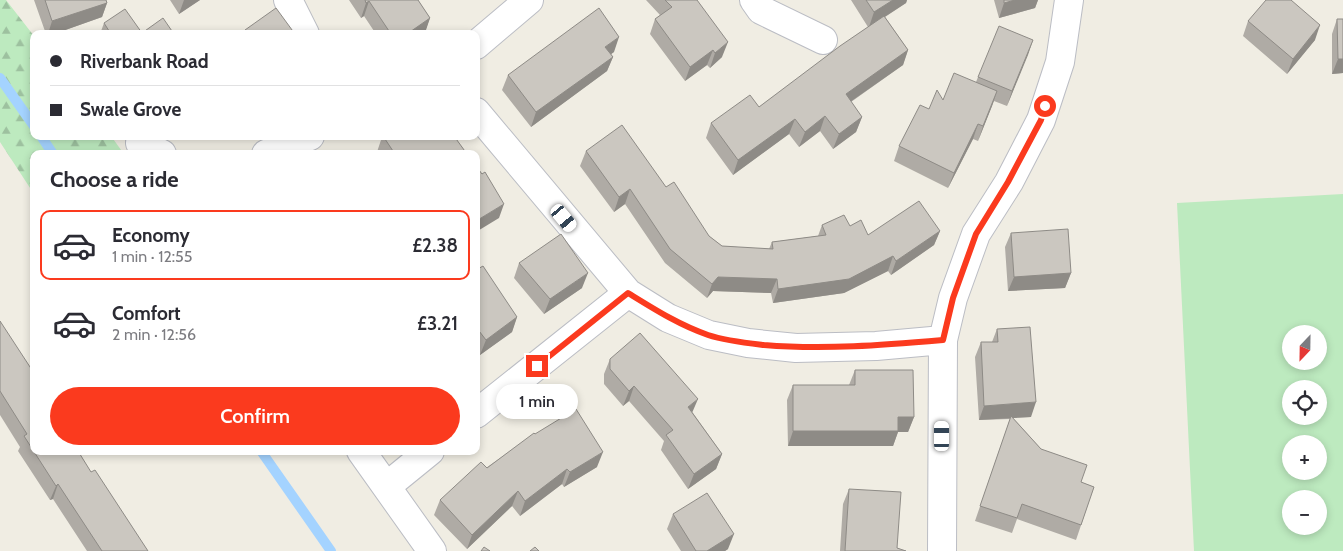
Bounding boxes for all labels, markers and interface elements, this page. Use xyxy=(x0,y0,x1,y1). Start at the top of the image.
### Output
text: Riverbank Road xyxy=(80,50,209,73)
route start xyxy=(1034,95,1056,117)
text: Swale Grove xyxy=(80,98,181,121)
text: Choose a ride xyxy=(50,166,179,193)
car xyxy=(548,202,579,234)
icon: car xyxy=(52,223,97,268)
text: Economy xyxy=(112,224,190,247)
text: £2.38 xyxy=(412,234,458,257)
text: 1 min · 12:55 xyxy=(112,247,192,266)
icon: car xyxy=(52,301,97,346)
text: Comfort xyxy=(112,302,181,325)
text: £3.21 xyxy=(417,312,458,335)
text: 2 min · 12:56 xyxy=(112,325,196,344)
north arrow xyxy=(1282,325,1328,370)
map controls xyxy=(1282,325,1327,535)
route end xyxy=(526,355,548,377)
button: locate xyxy=(1282,380,1327,425)
callout: 1 min xyxy=(496,384,578,418)
button: Confirm xyxy=(50,387,460,445)
text: 1 min xyxy=(519,392,555,411)
car xyxy=(934,421,949,451)
button: + xyxy=(1282,435,1327,480)
button: − xyxy=(1282,490,1327,535)

